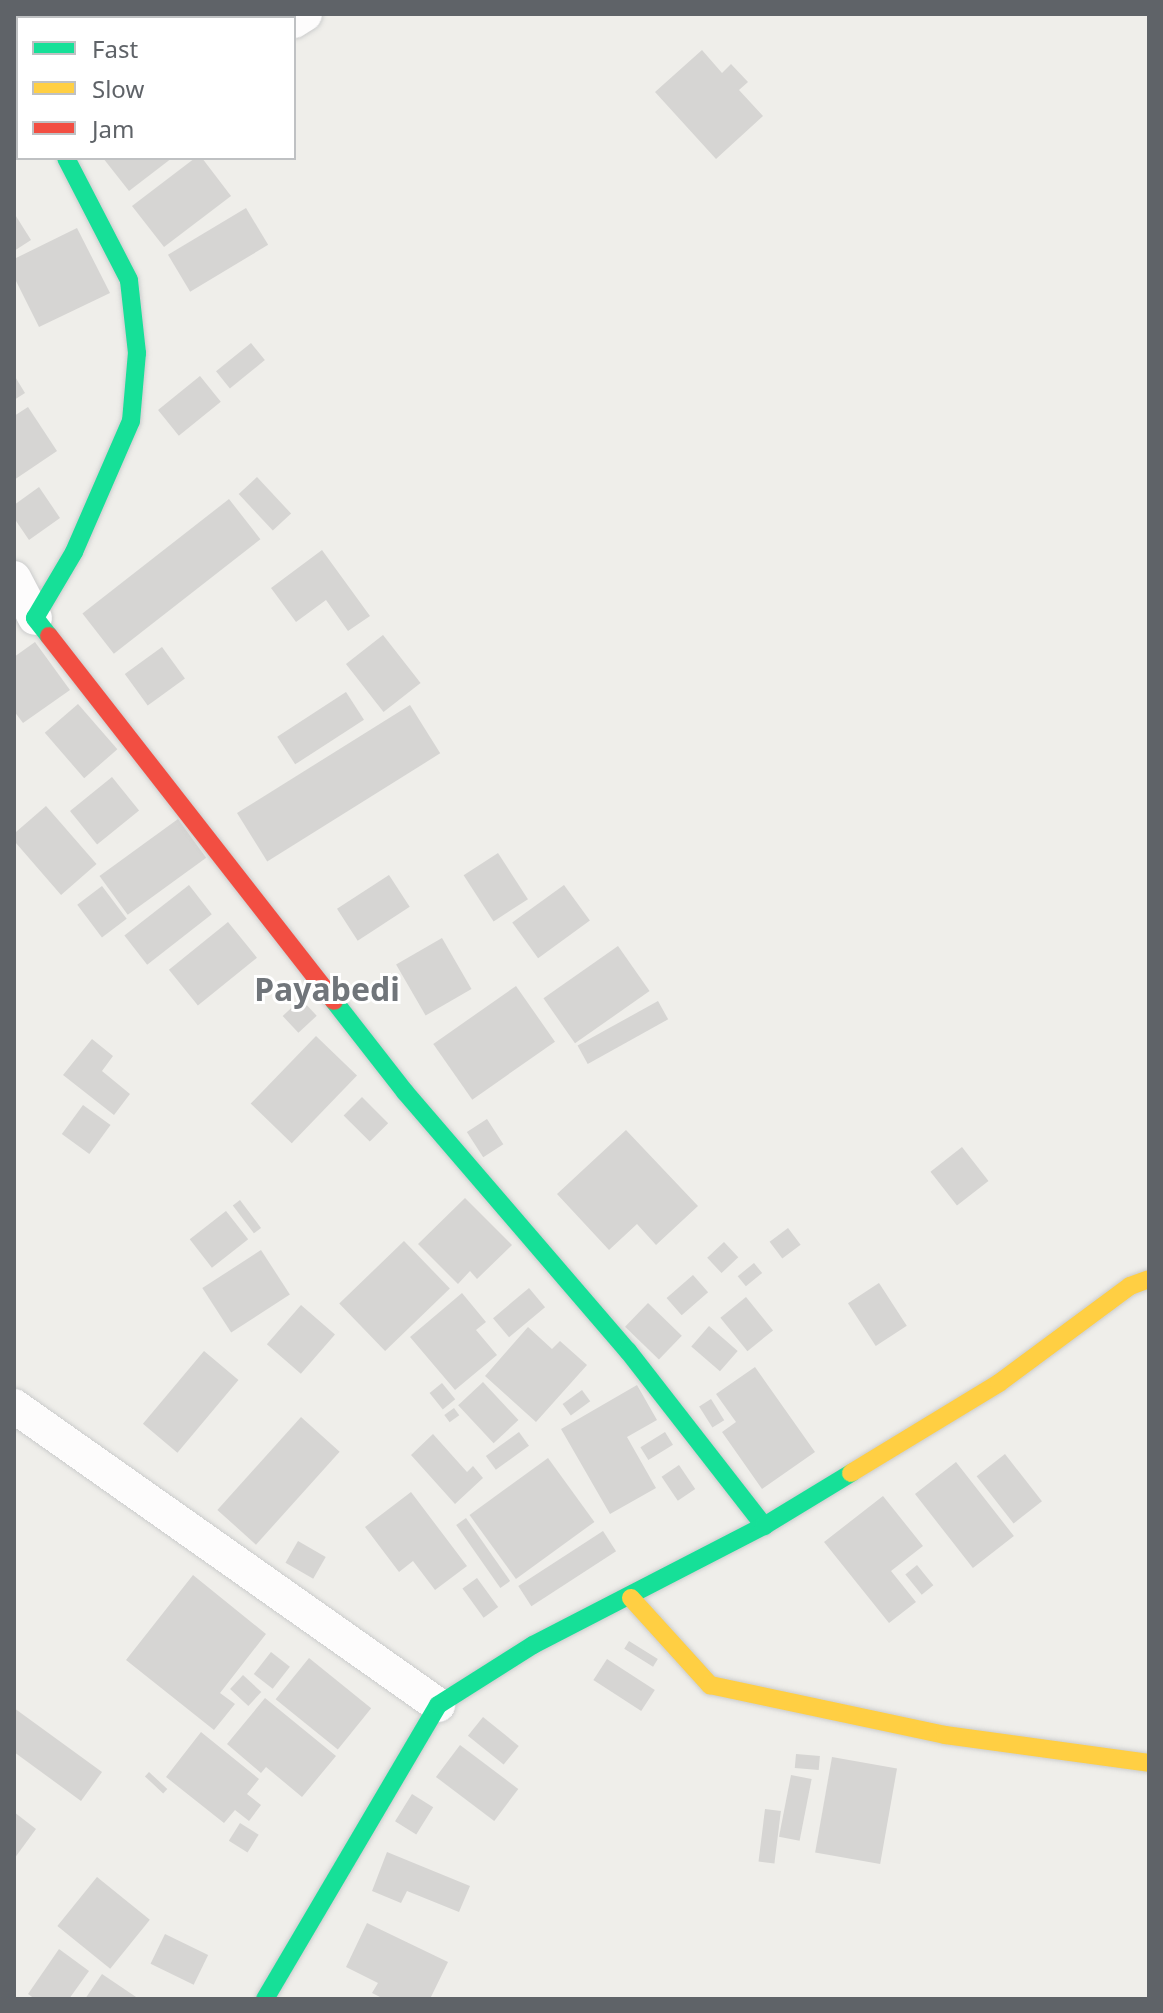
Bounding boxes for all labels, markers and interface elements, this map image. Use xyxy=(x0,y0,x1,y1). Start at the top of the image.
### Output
legend xyxy=(16,16,296,160)
text: Fast xyxy=(92,32,138,65)
text: Slow xyxy=(92,72,144,105)
text: Jam xyxy=(92,112,134,145)
district label: Payabedi xyxy=(254,970,400,1008)

